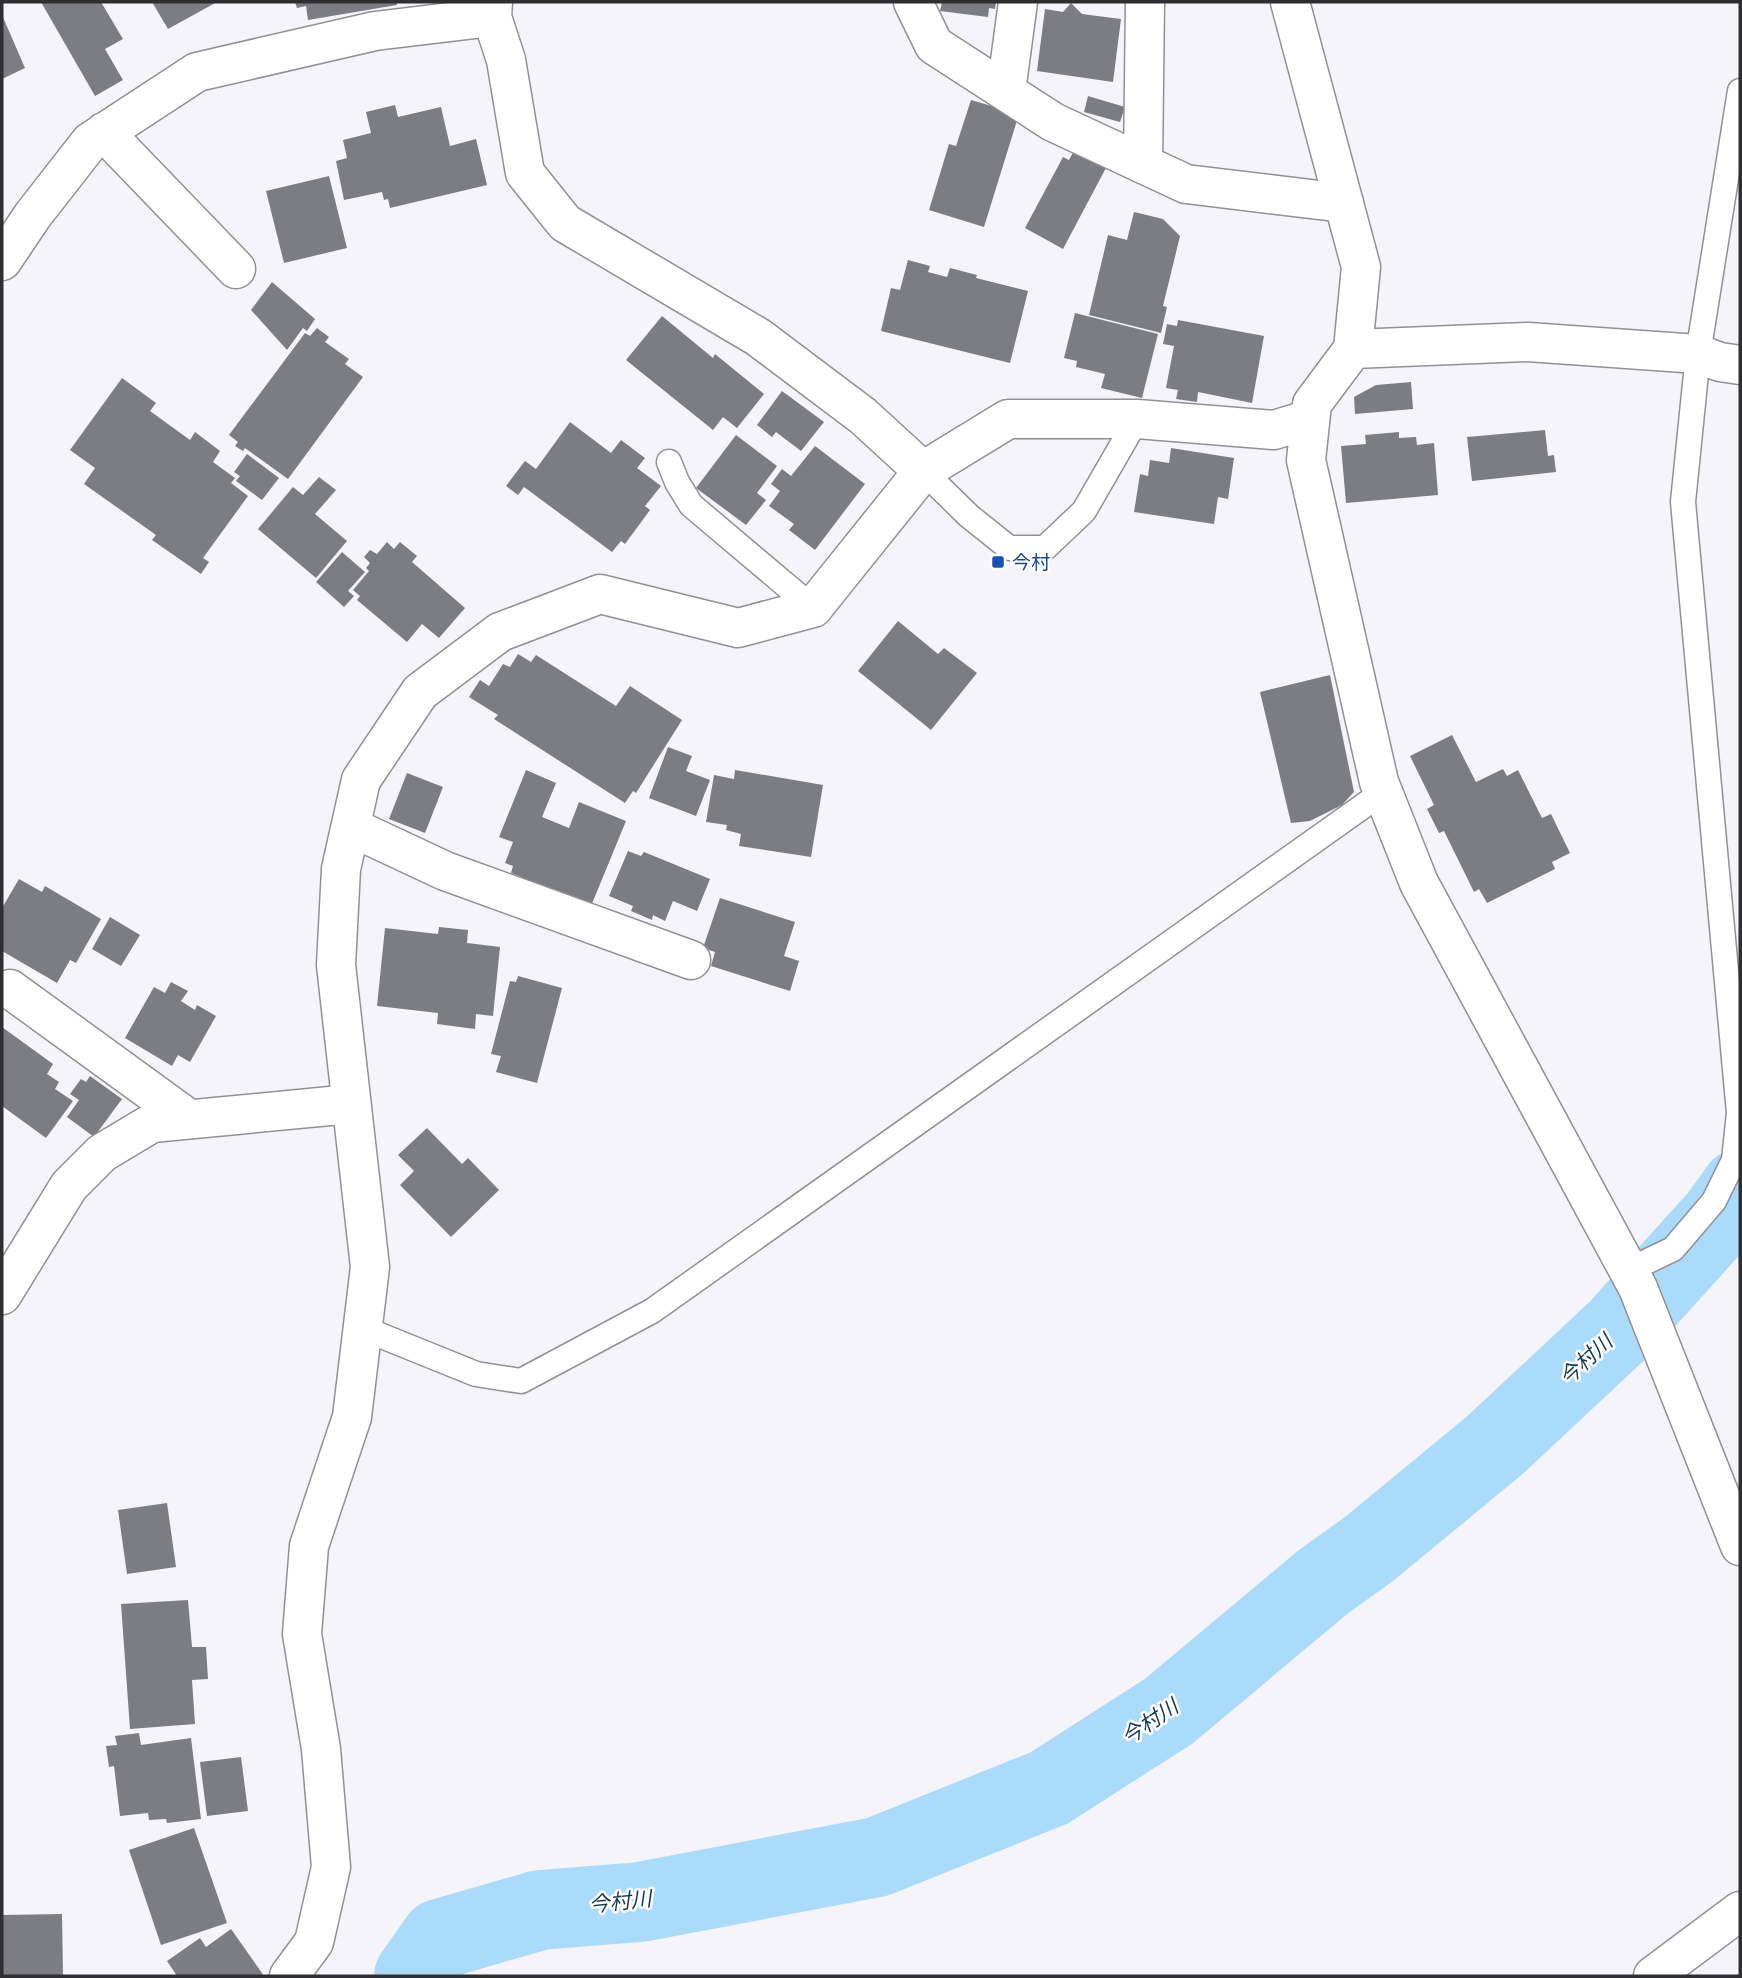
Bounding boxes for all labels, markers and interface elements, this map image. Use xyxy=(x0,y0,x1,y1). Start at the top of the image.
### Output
place label: 今村 xyxy=(1012,550,1050,574)
marker: 今村 xyxy=(990,554,1006,570)
water label: 今村川 xyxy=(1553,1327,1619,1390)
water label: 今村川 xyxy=(1116,1692,1184,1750)
water label: 今村川 xyxy=(587,1885,655,1917)

